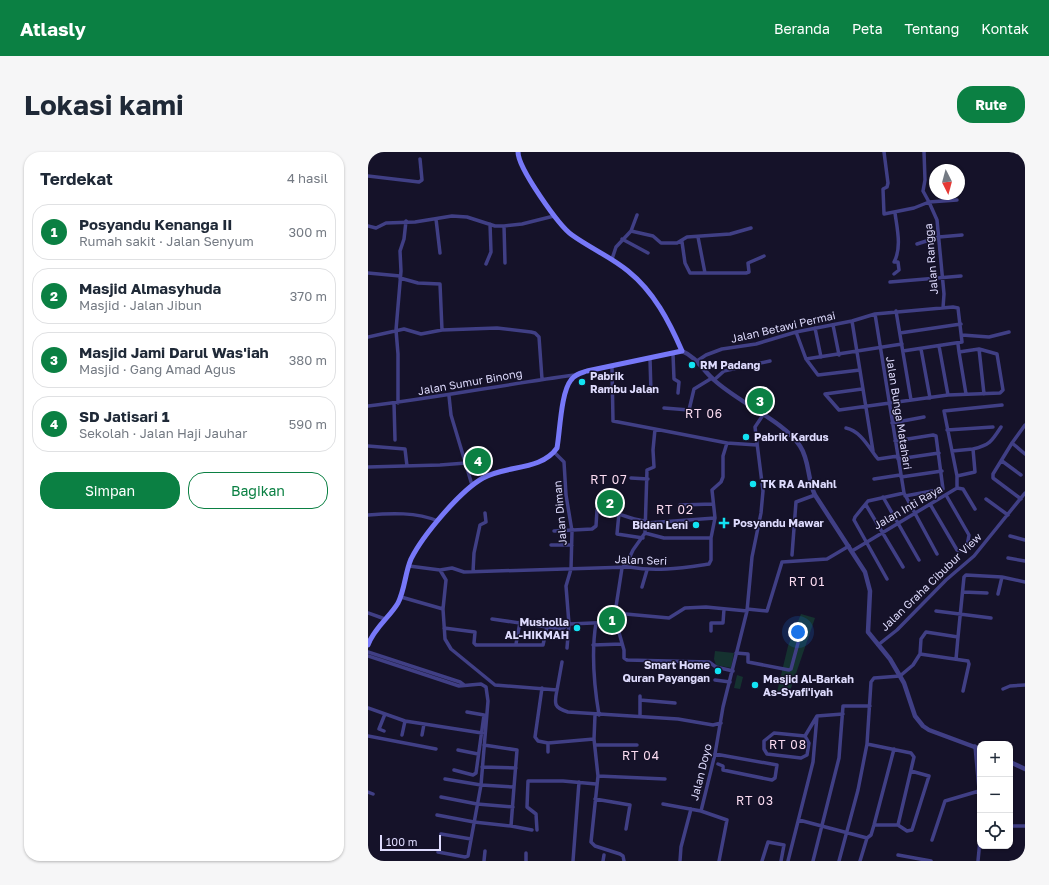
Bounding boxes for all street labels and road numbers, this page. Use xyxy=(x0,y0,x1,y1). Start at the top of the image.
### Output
street label: Jalan Rangga xyxy=(921,223,940,295)
street label: Jalan Betawi Permai xyxy=(729,308,837,345)
street label: Jalan Bunga Matahari xyxy=(884,355,915,471)
street label: Jalan Sumur Binong xyxy=(417,366,523,397)
street label: Jalan Diman xyxy=(550,480,569,546)
street label: Jalan Inti Raya xyxy=(871,482,944,531)
street label: Jalan Graha Cibubur View xyxy=(877,530,984,633)
street label: Jalan Seri xyxy=(615,552,667,567)
street label: Jalan Doyo xyxy=(687,742,714,802)

